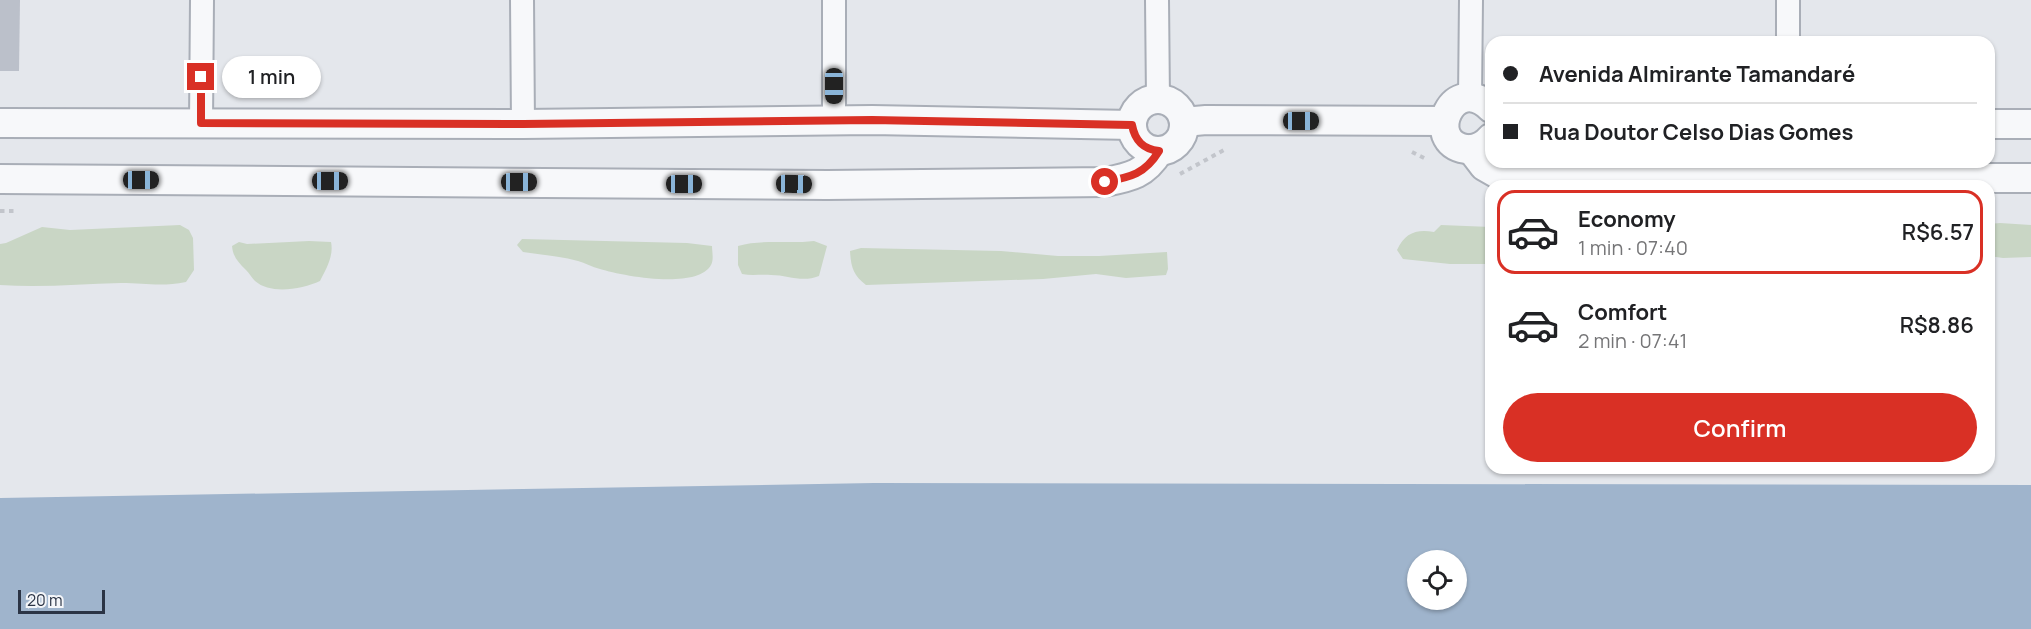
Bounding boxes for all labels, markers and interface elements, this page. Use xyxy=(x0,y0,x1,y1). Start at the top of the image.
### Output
callout: 1 min xyxy=(222,56,321,98)
text: Avenida Almirante Tamandaré xyxy=(1539,59,1855,89)
route end xyxy=(187,63,214,90)
text: 1 min xyxy=(248,63,295,90)
car xyxy=(825,68,843,104)
car xyxy=(1283,112,1319,130)
text: Rua Doutor Celso Dias Gomes xyxy=(1539,117,1853,147)
route start xyxy=(1091,168,1118,195)
car xyxy=(123,171,159,189)
car xyxy=(312,172,348,190)
car xyxy=(501,173,537,191)
car xyxy=(666,175,702,193)
car xyxy=(776,175,812,193)
text: Economy xyxy=(1578,204,1676,234)
icon: car xyxy=(1506,205,1560,259)
text: R$6.57 xyxy=(1902,217,1974,247)
text: 1 min · 07:40 xyxy=(1578,234,1688,261)
text: Comfort xyxy=(1578,297,1667,327)
icon: car xyxy=(1506,298,1560,352)
text: R$8.86 xyxy=(1900,310,1974,340)
text: 2 min · 07:41 xyxy=(1578,327,1687,354)
button: Confirm xyxy=(1503,393,1977,462)
map controls xyxy=(1407,550,1467,610)
button: locate xyxy=(1407,550,1467,610)
scale bar xyxy=(18,587,105,614)
text: 20 m xyxy=(27,589,63,611)

